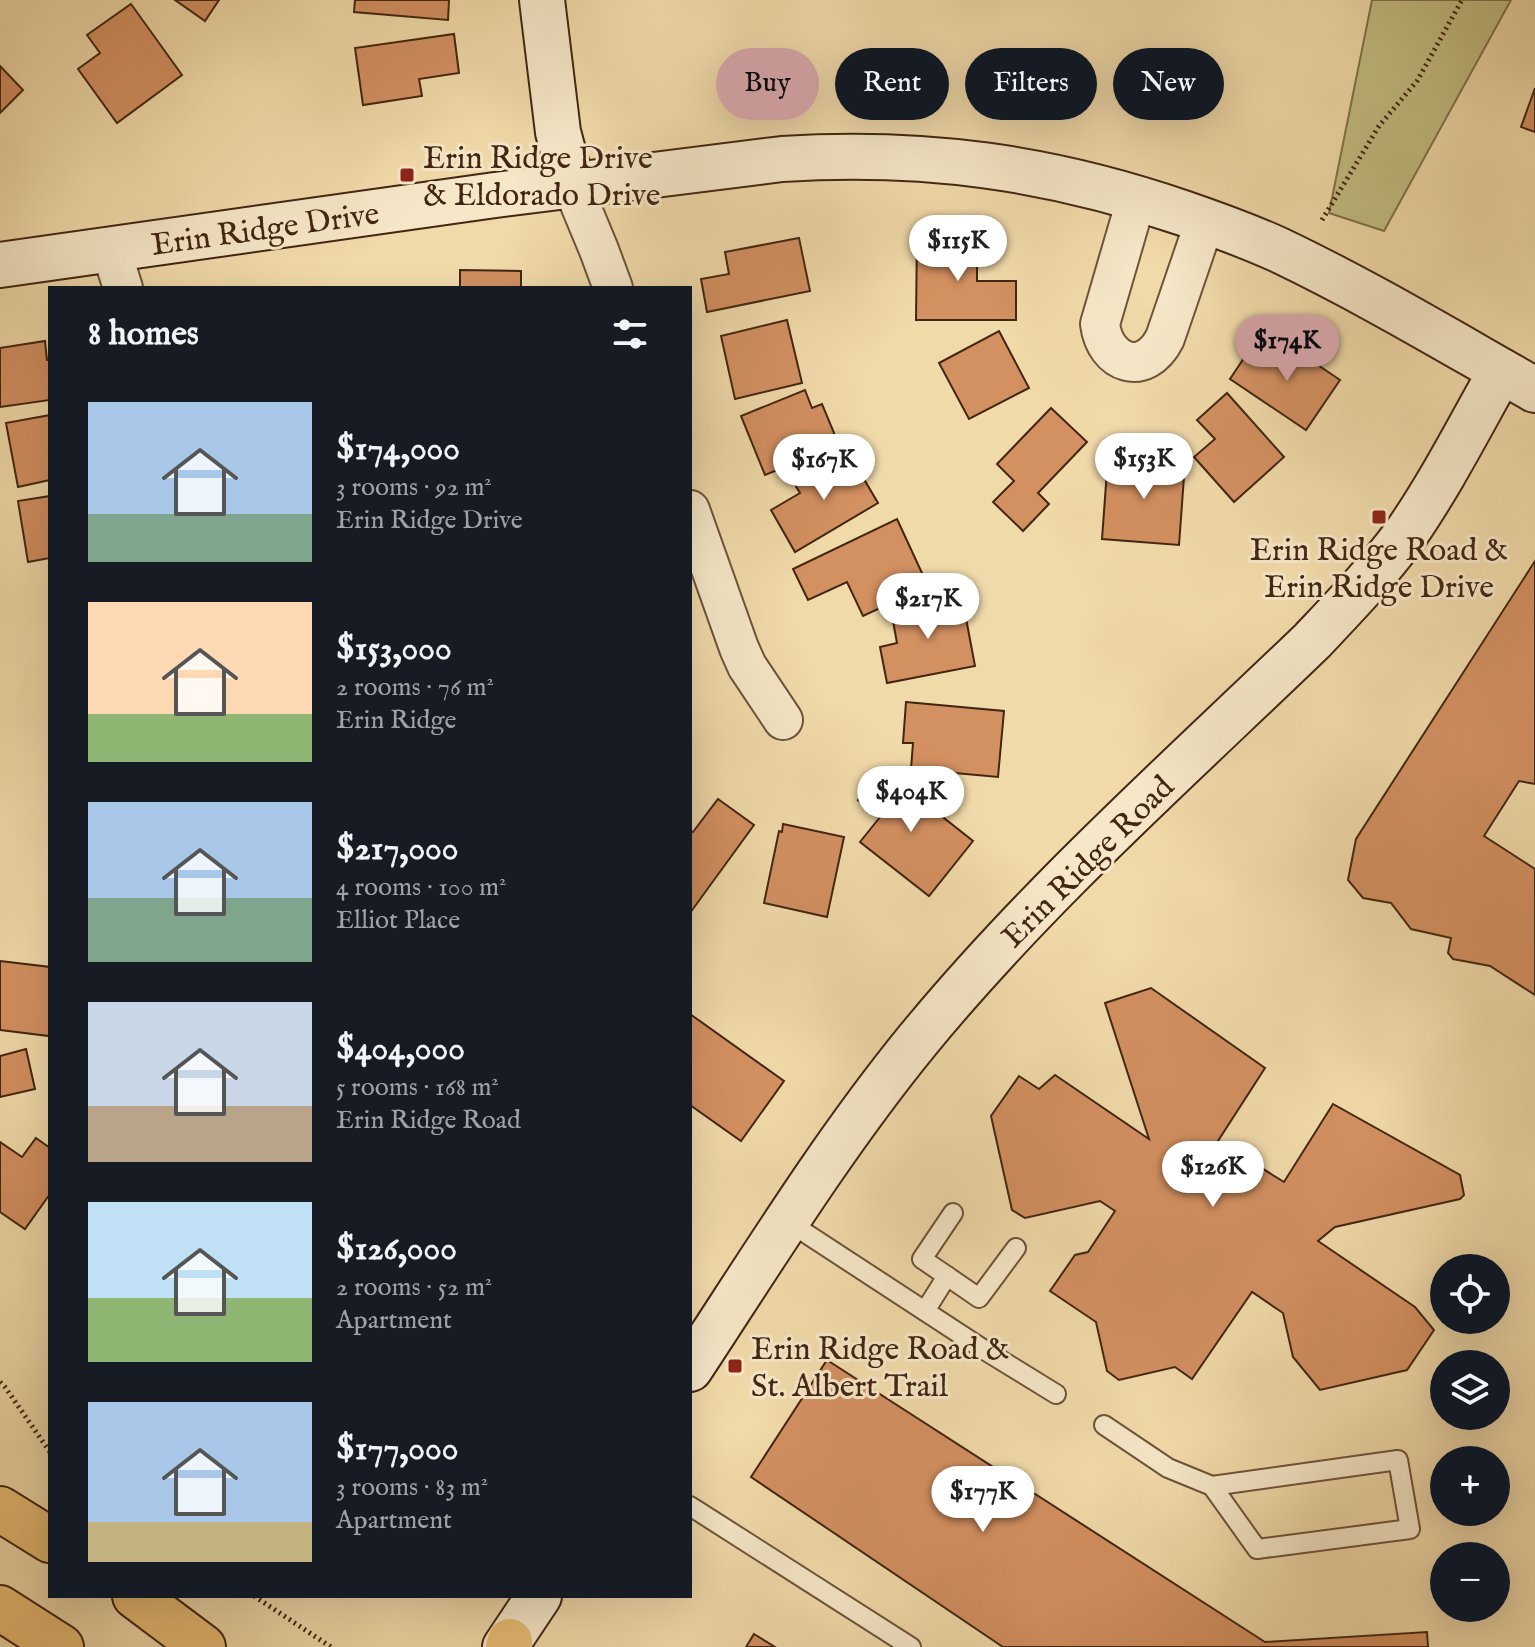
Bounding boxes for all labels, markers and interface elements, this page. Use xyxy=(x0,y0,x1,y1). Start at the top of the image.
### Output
chip: Buy xyxy=(716,48,819,120)
chip: Rent xyxy=(835,48,949,120)
chip: Filters xyxy=(965,48,1097,120)
chip: New xyxy=(1113,48,1224,120)
place label: Erin Ridge Drive & Eldorado Drive xyxy=(423,139,660,217)
marker: Erin Ridge Drive & Eldorado Drive xyxy=(398,166,416,184)
street label: Erin Ridge Drive xyxy=(149,194,382,267)
pin: $115K xyxy=(902,215,1014,283)
text: $115K xyxy=(927,224,989,257)
icon: filters xyxy=(608,312,652,356)
text: 8 homes xyxy=(88,313,199,356)
pin: $174K xyxy=(1231,315,1343,383)
text: $174K xyxy=(1253,324,1321,357)
text: $174,000 xyxy=(336,428,460,471)
pin: $153K xyxy=(1088,433,1200,501)
icon: home xyxy=(152,434,248,530)
pin: $167K xyxy=(768,434,880,502)
text: $153K xyxy=(1113,442,1175,475)
text: $167K xyxy=(791,443,857,476)
text: 3 rooms · 92 m² xyxy=(336,471,492,504)
text: Erin Ridge Drive xyxy=(336,504,523,537)
marker: Erin Ridge Road & Erin Ridge Drive xyxy=(1370,508,1388,526)
place label: Erin Ridge Road & Erin Ridge Drive xyxy=(1250,531,1508,609)
pin: $217K xyxy=(872,573,984,641)
text: $217K xyxy=(894,582,962,615)
text: $153,000 xyxy=(336,628,452,671)
icon: home xyxy=(152,634,248,730)
text: 2 rooms · 76 m² xyxy=(336,671,494,704)
text: Erin Ridge xyxy=(336,704,456,737)
pin: $404K xyxy=(855,766,967,834)
street label: Erin Ridge Road xyxy=(994,767,1184,958)
text: $404K xyxy=(875,775,947,808)
text: $217,000 xyxy=(336,828,459,871)
icon: home xyxy=(152,834,248,930)
text: 4 rooms · 100 m² xyxy=(336,871,506,904)
text: Elliot Place xyxy=(336,904,460,937)
text: $404,000 xyxy=(336,1028,465,1071)
icon: home xyxy=(152,1034,248,1130)
text: 5 rooms · 168 m² xyxy=(336,1071,499,1104)
text: Erin Ridge Road xyxy=(336,1104,521,1137)
pin: $126K xyxy=(1157,1141,1269,1209)
text: $126K xyxy=(1180,1150,1246,1183)
text: $126,000 xyxy=(336,1228,457,1271)
icon: home xyxy=(152,1234,248,1330)
map controls xyxy=(1430,1254,1510,1622)
button: locate xyxy=(1430,1254,1510,1334)
text: 2 rooms · 52 m² xyxy=(336,1271,492,1304)
text: Apartment xyxy=(336,1304,452,1337)
place label: Erin Ridge Road & St. Albert Trail xyxy=(751,1330,1010,1408)
button: layers xyxy=(1430,1350,1510,1430)
marker: Erin Ridge Road & St. Albert Trail xyxy=(726,1357,744,1375)
text: $177,000 xyxy=(336,1428,458,1471)
icon: home xyxy=(152,1434,248,1530)
button: + xyxy=(1430,1446,1510,1526)
pin: $177K xyxy=(927,1466,1039,1534)
text: 3 rooms · 83 m² xyxy=(336,1471,488,1504)
text: $177K xyxy=(949,1475,1017,1508)
text: Apartment xyxy=(336,1504,452,1537)
button: − xyxy=(1430,1542,1510,1622)

